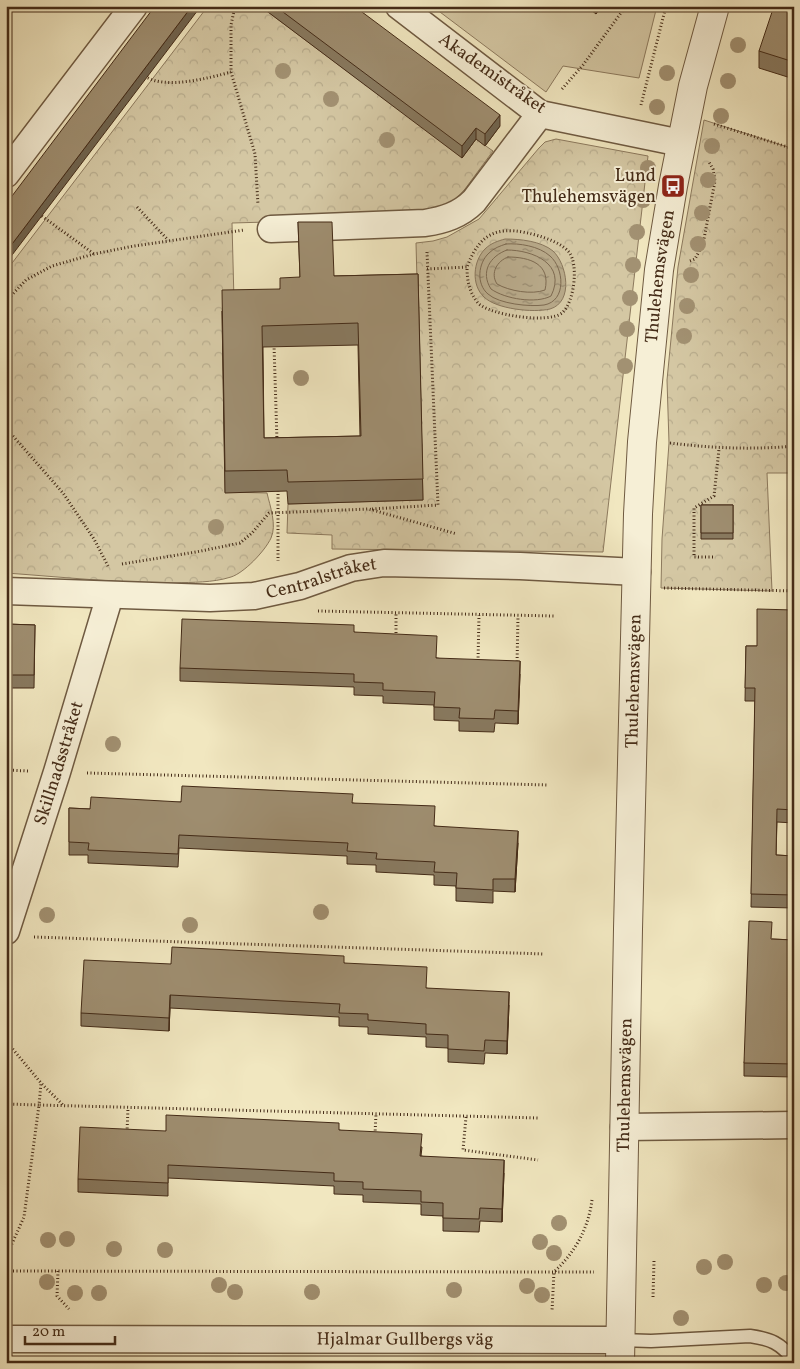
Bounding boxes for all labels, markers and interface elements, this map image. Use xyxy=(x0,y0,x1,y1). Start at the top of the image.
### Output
street label: Akademistråket xyxy=(433,28,551,120)
place label: Lund Thulehemsvägen xyxy=(522,164,656,210)
bus stop icon: Lund Thulehemsvägen xyxy=(660,173,686,199)
street label: Thulehemsvägen xyxy=(639,207,681,344)
street label: Centralstråket xyxy=(264,552,378,606)
street label: Thulehemsvägen xyxy=(620,613,648,749)
street label: Skillnadsstråket xyxy=(28,698,90,828)
street label: Thulehemsvägen xyxy=(611,1017,639,1153)
scale bar xyxy=(25,1314,115,1346)
text: 20 m xyxy=(32,1322,65,1343)
street label: Hjalmar Gullbergs väg xyxy=(317,1327,493,1352)

